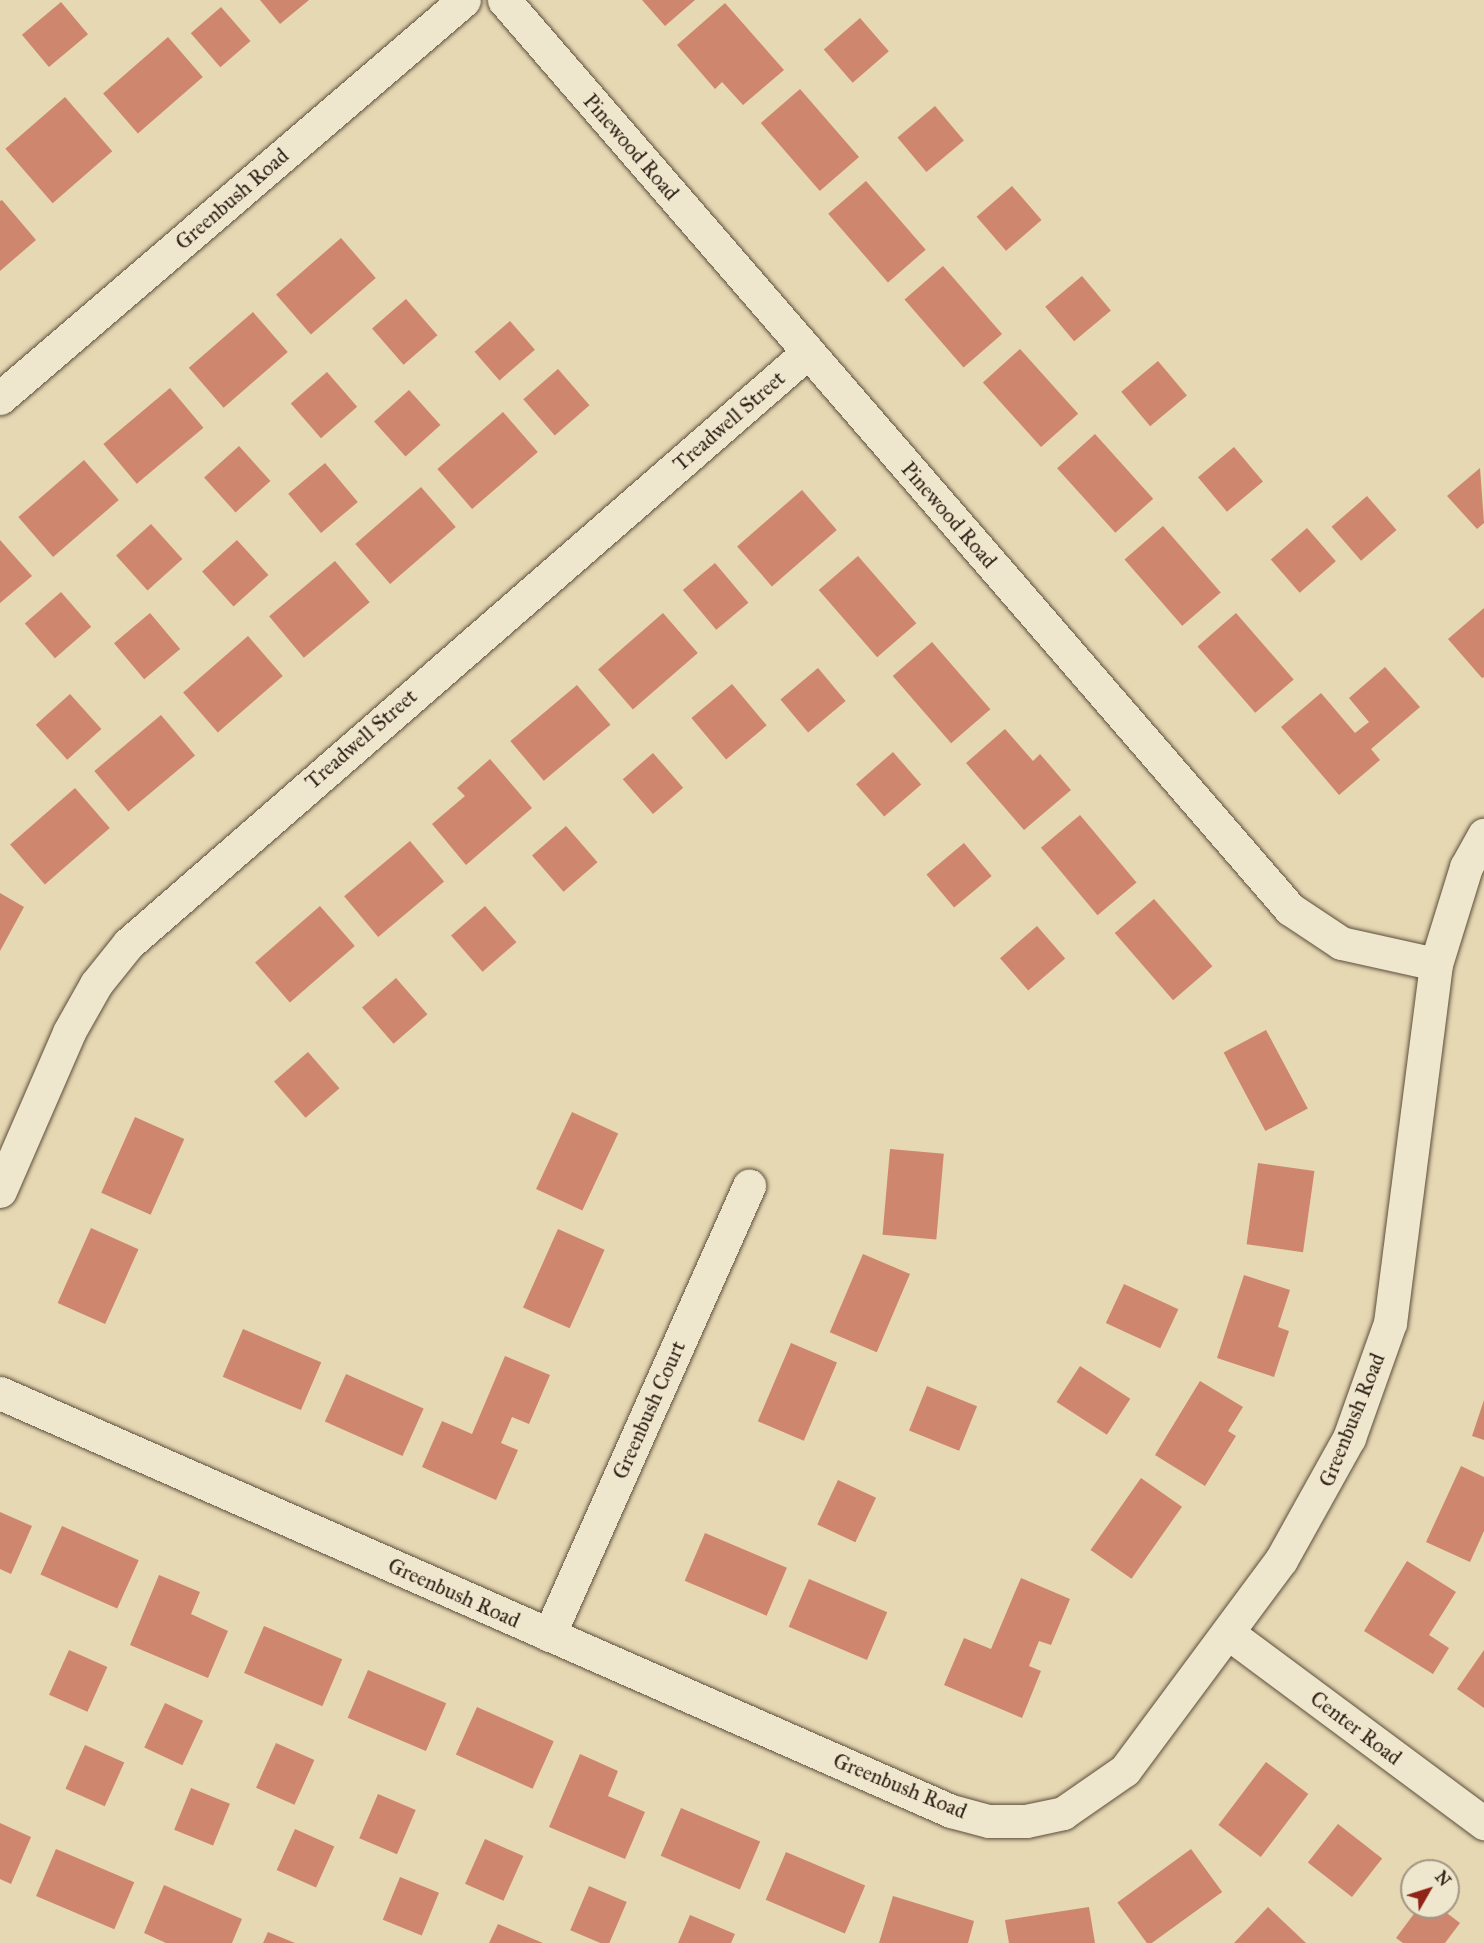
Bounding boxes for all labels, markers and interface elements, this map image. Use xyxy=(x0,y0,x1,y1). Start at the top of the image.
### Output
street label: Pinewood Road xyxy=(578,89,684,205)
street label: Greenbush Road xyxy=(170,143,294,255)
street label: Treadwell Street xyxy=(668,366,790,476)
street label: Pinewood Road xyxy=(896,457,1002,573)
street label: Treadwell Street xyxy=(300,684,422,794)
street label: Greenbush Court xyxy=(607,1337,691,1483)
street label: Greenbush Road xyxy=(1314,1350,1390,1490)
street label: Greenbush Road xyxy=(384,1553,524,1633)
street label: Center Road xyxy=(1305,1686,1407,1770)
street label: Greenbush Road xyxy=(830,1748,970,1824)
north arrow xyxy=(1400,1859,1460,1919)
text: N xyxy=(1431,1867,1454,1890)

